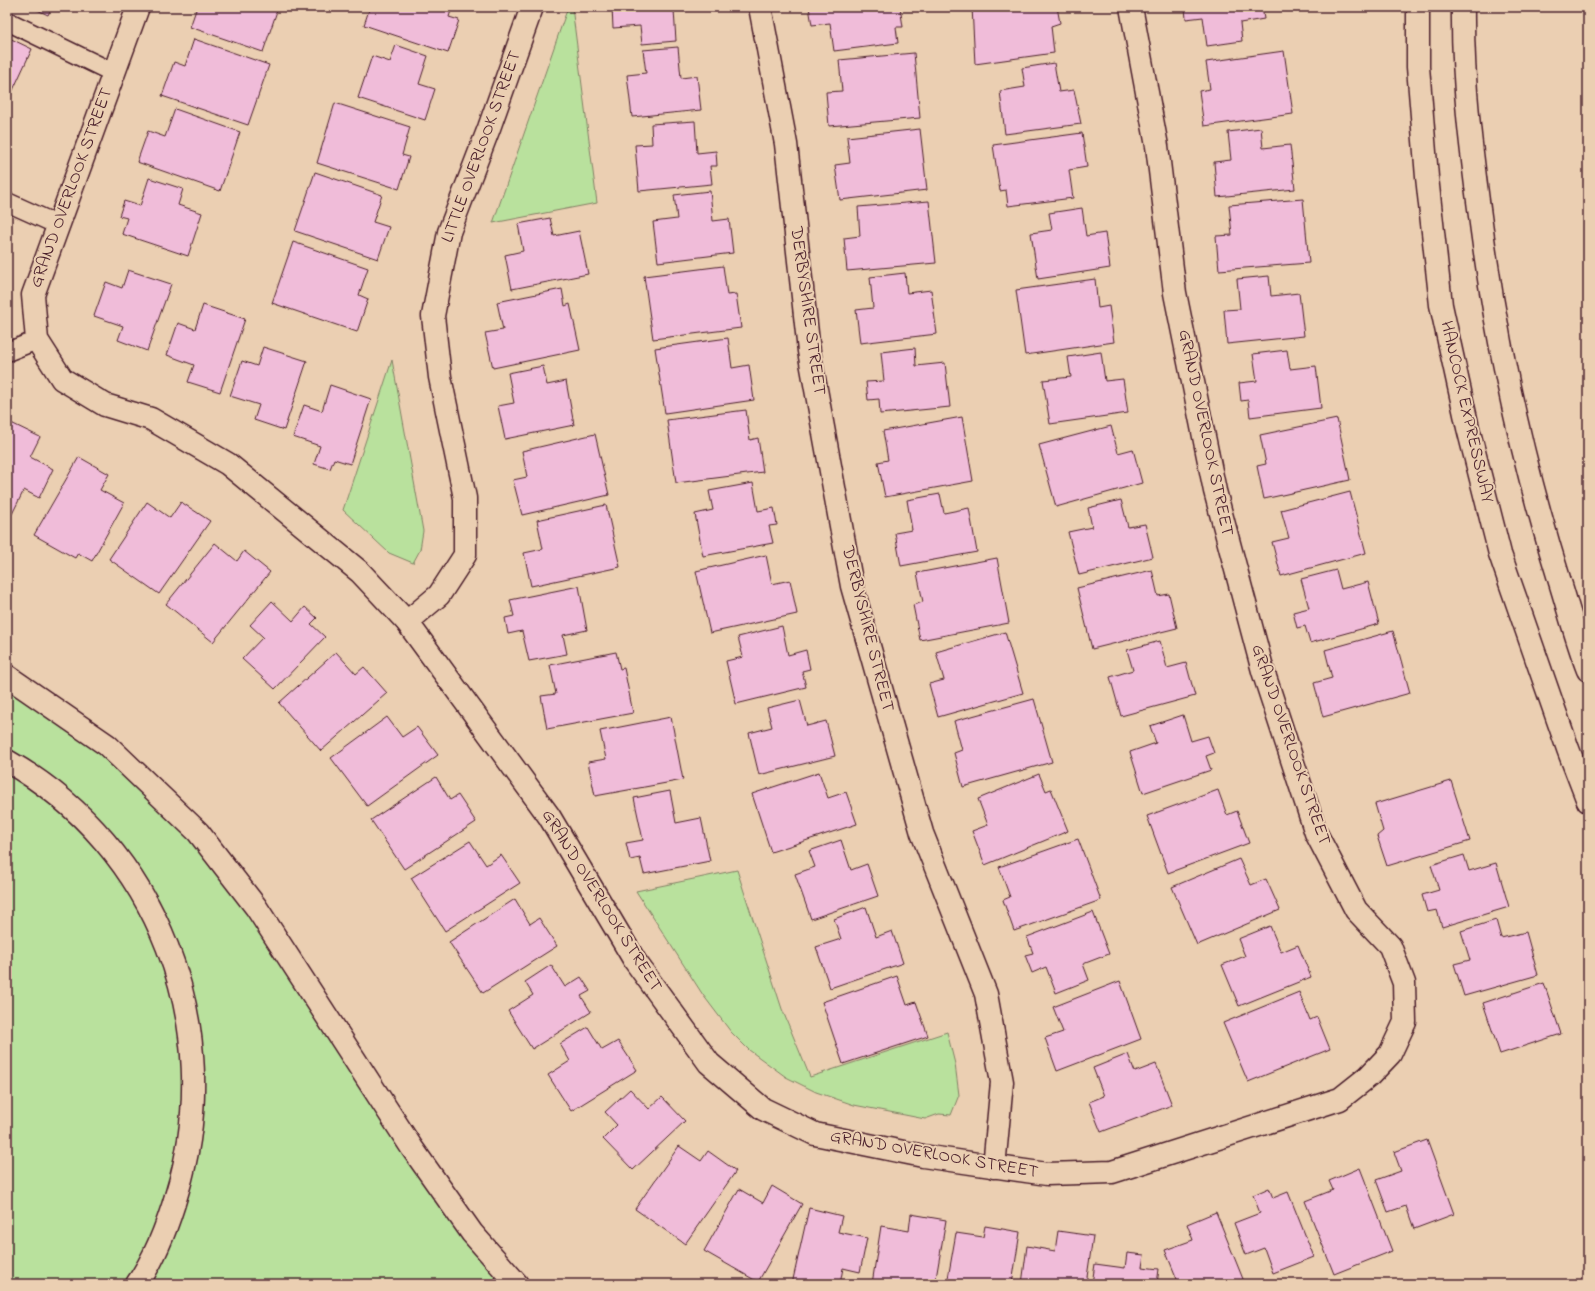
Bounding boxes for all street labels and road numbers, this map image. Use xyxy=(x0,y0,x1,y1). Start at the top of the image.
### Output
street label: LITTLE OVERLOOK STREET xyxy=(435,48,529,246)
street label: GRAND OVERLOOK STREET xyxy=(24,84,120,292)
street label: DERBYSHIRE STREET xyxy=(782,224,832,397)
street label: HANCOCK EXPRESSWAY xyxy=(1432,319,1500,506)
street label: GRAND OVERLOOK STREET xyxy=(1170,327,1240,539)
street label: DERBYSHIRE STREET xyxy=(834,542,900,715)
street label: GRAND OVERLOOK STREET xyxy=(1243,641,1337,849)
street label: GRAND OVERLOOK STREET xyxy=(534,805,668,997)
street label: GRAND OVERLOOK STREET xyxy=(828,1124,1040,1186)

